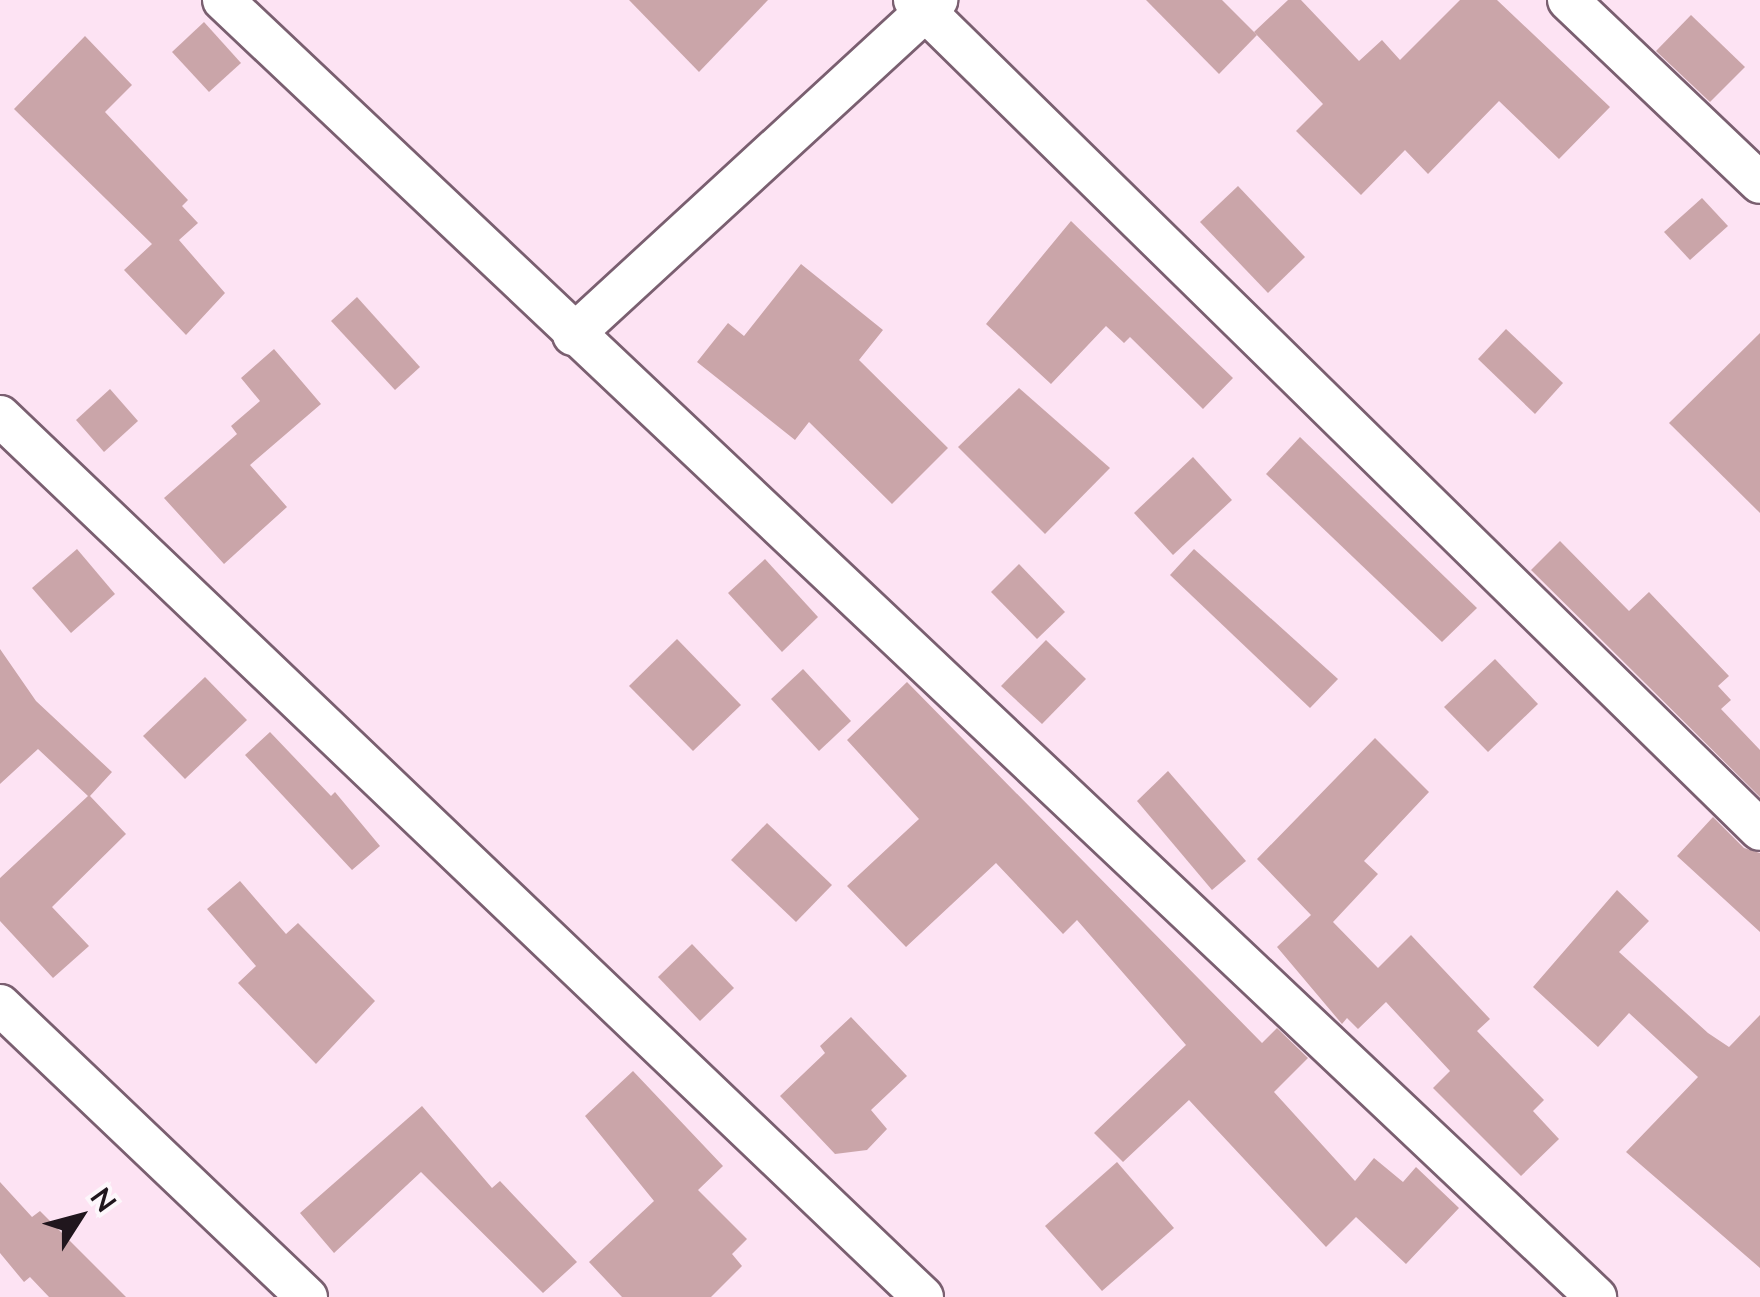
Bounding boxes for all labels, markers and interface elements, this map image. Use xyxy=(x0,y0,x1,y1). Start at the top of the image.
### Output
north arrow xyxy=(30,1167,130,1267)
text: N xyxy=(84,1181,124,1218)

